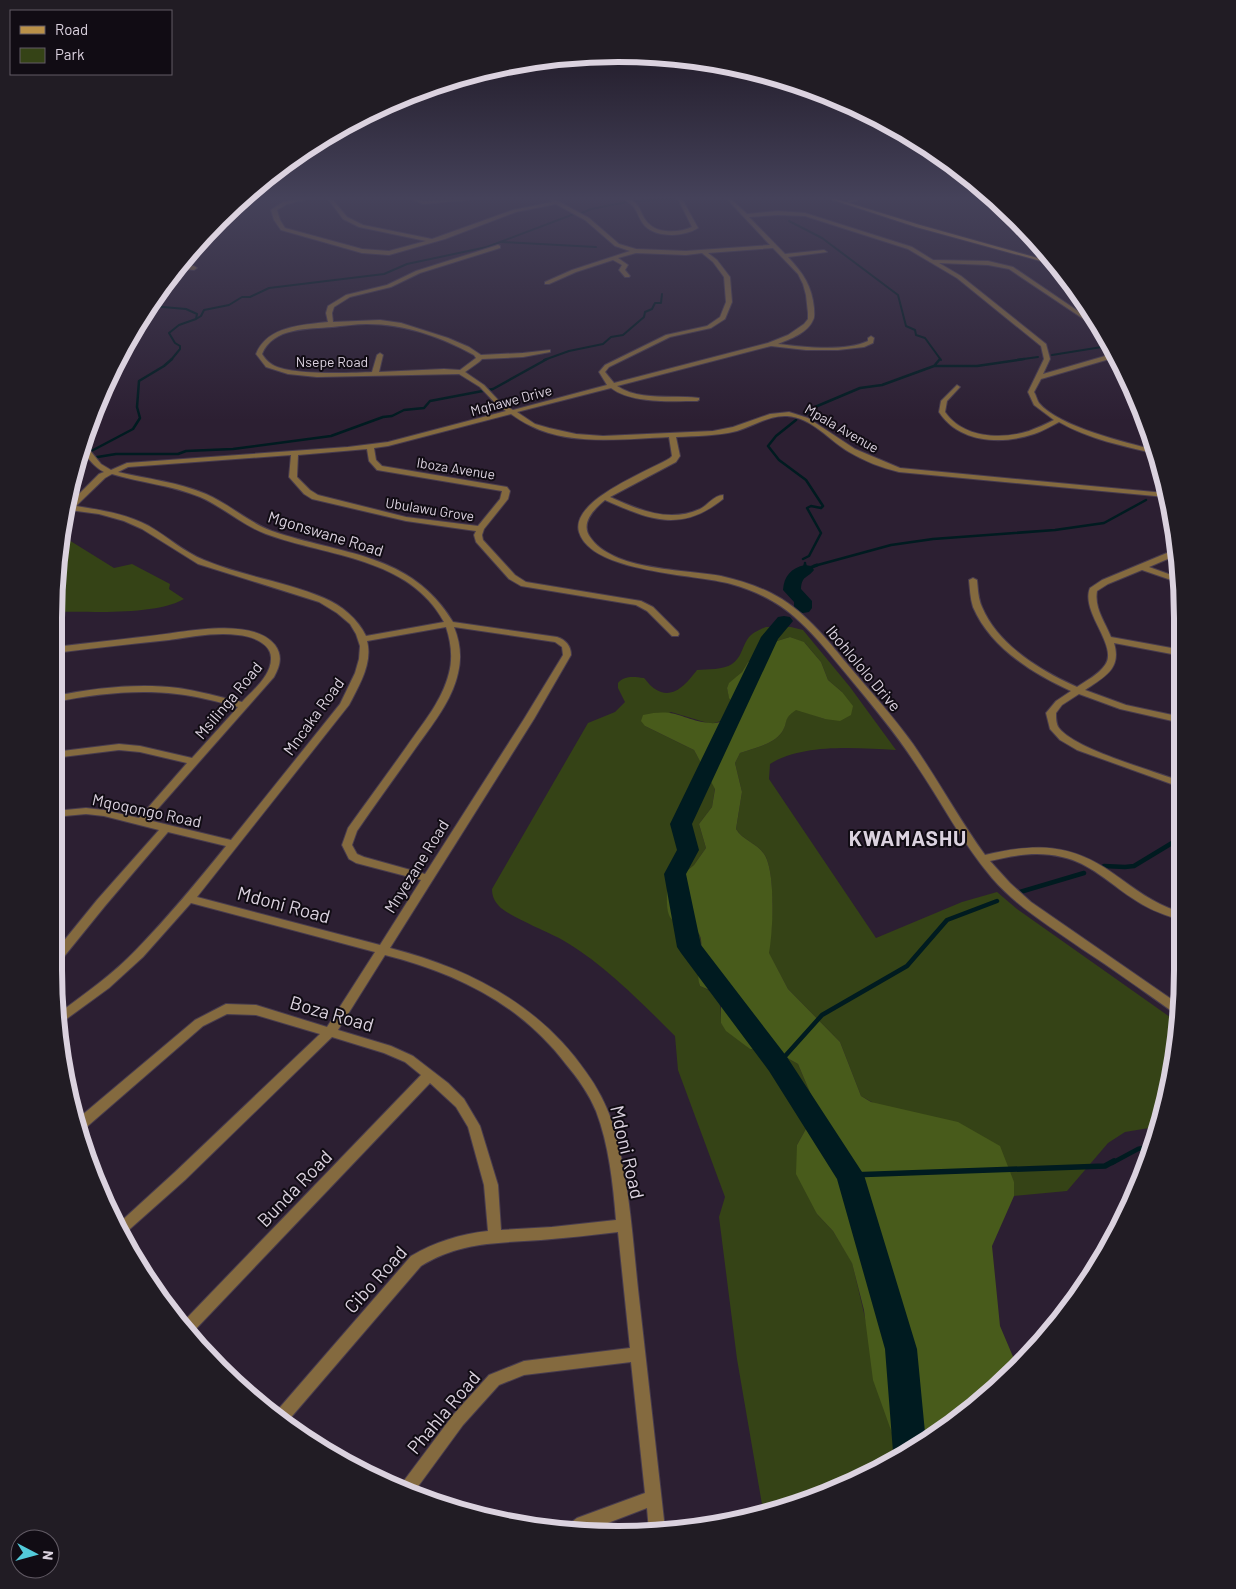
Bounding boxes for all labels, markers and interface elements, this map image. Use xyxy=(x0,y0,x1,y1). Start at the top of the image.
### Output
legend xyxy=(10,10,172,75)
text: Road xyxy=(55,20,88,38)
text: Park xyxy=(55,45,85,63)
street label: Nsepe Road xyxy=(296,353,368,370)
street label: Mqhawe Drive xyxy=(468,381,554,419)
street label: Mpala Avenue xyxy=(802,400,882,456)
street label: Iboza Avenue xyxy=(415,453,497,483)
street label: Ubulawu Grove xyxy=(384,494,476,524)
street label: Mgonswane Road xyxy=(266,506,386,560)
street label: Ibohlololo Drive xyxy=(823,621,905,715)
street label: Msilinga Road xyxy=(190,658,266,742)
street label: Mncaka Road xyxy=(279,674,347,758)
street label: Mqoqongo Road xyxy=(91,789,203,831)
street label: Mnyezane Road xyxy=(380,816,452,916)
district label: KWAMASHU xyxy=(849,825,967,850)
street label: Mdoni Road xyxy=(235,881,333,927)
street label: Boza Road xyxy=(287,990,377,1036)
street label: Mdoni Road xyxy=(606,1103,650,1201)
street label: Bunda Road xyxy=(252,1145,336,1231)
street label: Cibo Road xyxy=(339,1241,411,1317)
street label: Phahla Road xyxy=(402,1366,484,1458)
north arrow xyxy=(10,1529,60,1579)
text: N xyxy=(39,1550,57,1561)

